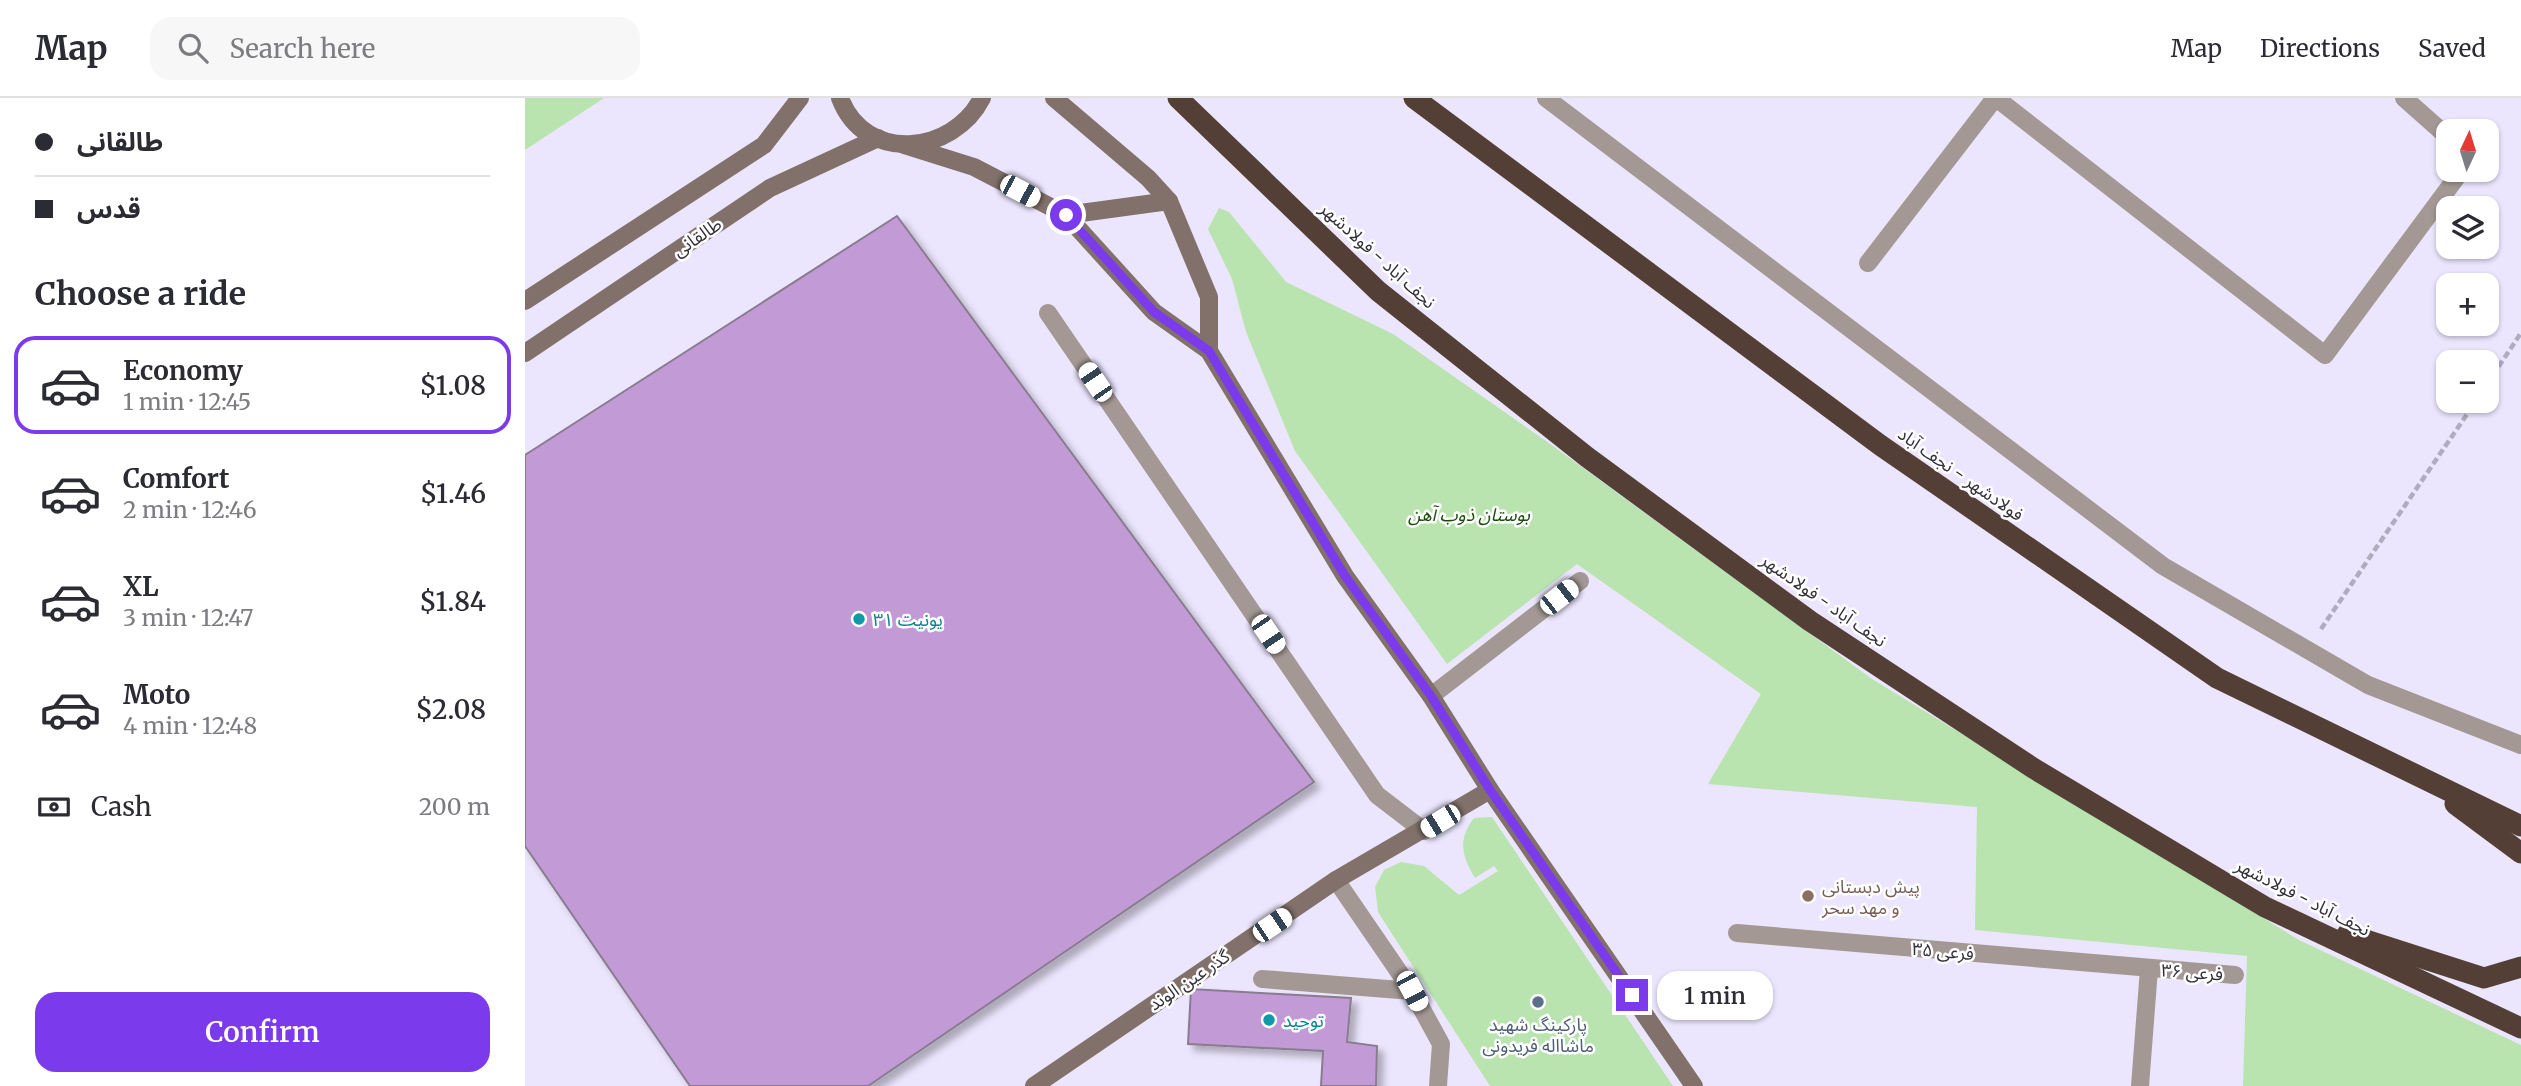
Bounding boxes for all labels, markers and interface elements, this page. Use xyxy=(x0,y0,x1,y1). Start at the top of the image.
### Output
search box xyxy=(150,17,640,80)
text: Map xyxy=(35,28,108,69)
icon: search xyxy=(174,29,212,67)
text: Search here xyxy=(230,32,375,65)
text: Map xyxy=(2171,33,2222,64)
text: Directions xyxy=(2260,33,2380,64)
text: Saved xyxy=(2418,33,2486,64)
north arrow xyxy=(2436,119,2499,182)
map controls xyxy=(2436,119,2499,413)
text: طالقانی xyxy=(77,125,163,158)
car xyxy=(997,172,1044,210)
text: قدس xyxy=(77,192,141,225)
street label: نجف آباد - فولادشهر xyxy=(1314,196,1441,313)
button: layers xyxy=(2436,196,2499,259)
route start xyxy=(1050,199,1082,231)
street label: طالقانی xyxy=(668,212,726,262)
button: + xyxy=(2436,273,2499,336)
text: Choose a ride xyxy=(35,274,246,314)
button: − xyxy=(2436,350,2499,413)
icon: car xyxy=(39,354,102,417)
text: Economy xyxy=(123,354,243,387)
car xyxy=(1075,359,1116,405)
text: $1.08 xyxy=(419,369,486,402)
text: 1 min · 12:45 xyxy=(123,387,251,416)
street label: فولادشهر - نجف آباد xyxy=(1894,422,2028,526)
icon: car xyxy=(39,462,102,525)
text: Comfort xyxy=(123,462,229,495)
text: $1.46 xyxy=(420,477,486,510)
text: 2 min · 12:46 xyxy=(123,495,257,524)
park label: بوستان ذوب آهن xyxy=(1408,503,1530,526)
street label: نجف آباد - فولادشهر xyxy=(1756,548,1891,652)
icon: car xyxy=(39,570,102,633)
text: XL xyxy=(123,570,159,603)
car xyxy=(1536,576,1583,618)
text: $1.84 xyxy=(419,585,486,618)
text: 3 min · 12:47 xyxy=(123,603,253,632)
place label: یونیت ۳۱ xyxy=(873,608,943,631)
marker: یونیت ۳۱ xyxy=(851,611,867,627)
car xyxy=(1248,611,1289,657)
icon: car xyxy=(39,678,102,741)
text: Moto xyxy=(123,678,190,711)
text: $2.08 xyxy=(416,693,486,726)
text: 4 min · 12:48 xyxy=(123,711,257,740)
icon: cash xyxy=(35,788,73,826)
text: Cash xyxy=(91,790,152,823)
text: 200 m xyxy=(419,792,490,821)
car xyxy=(1417,801,1464,841)
street label: نجف آباد - فولادشهر xyxy=(2231,853,2374,941)
place label: پیش دبستانی و مهد سحر xyxy=(1821,875,1920,919)
marker: پیش دبستانی و مهد سحر xyxy=(1800,888,1816,904)
car xyxy=(1249,905,1296,945)
street label: فرعی ۳۵ xyxy=(1911,937,1975,965)
street label: گذر عین الوند xyxy=(1144,944,1234,1016)
street label: فرعی ۳۶ xyxy=(2160,958,2224,986)
car xyxy=(1393,968,1432,1014)
callout: 1 min xyxy=(1657,970,1772,1020)
route end xyxy=(1616,979,1648,1011)
text: 1 min xyxy=(1684,981,1746,1010)
button: Confirm xyxy=(35,992,490,1072)
marker: پارکینگ شهید ماشااله فریدونی xyxy=(1530,994,1546,1010)
place label: توحید xyxy=(1283,1009,1324,1032)
marker: توحید xyxy=(1261,1012,1277,1028)
place label: پارکینگ شهید ماشااله فریدونی xyxy=(1482,1013,1594,1057)

